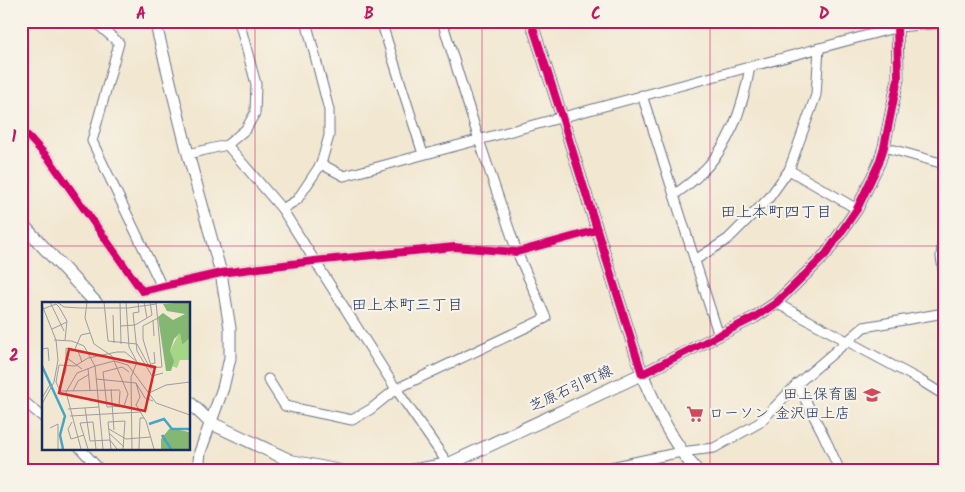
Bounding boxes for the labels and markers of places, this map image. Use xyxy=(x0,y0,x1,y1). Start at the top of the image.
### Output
place label: 田上保育園 xyxy=(783,383,858,407)
school or university icon: 田上保育園 xyxy=(862,385,882,405)
place label: ローソン 金沢田上店 xyxy=(709,402,850,426)
supermarket icon: ローソン 金沢田上店 xyxy=(685,404,705,424)

